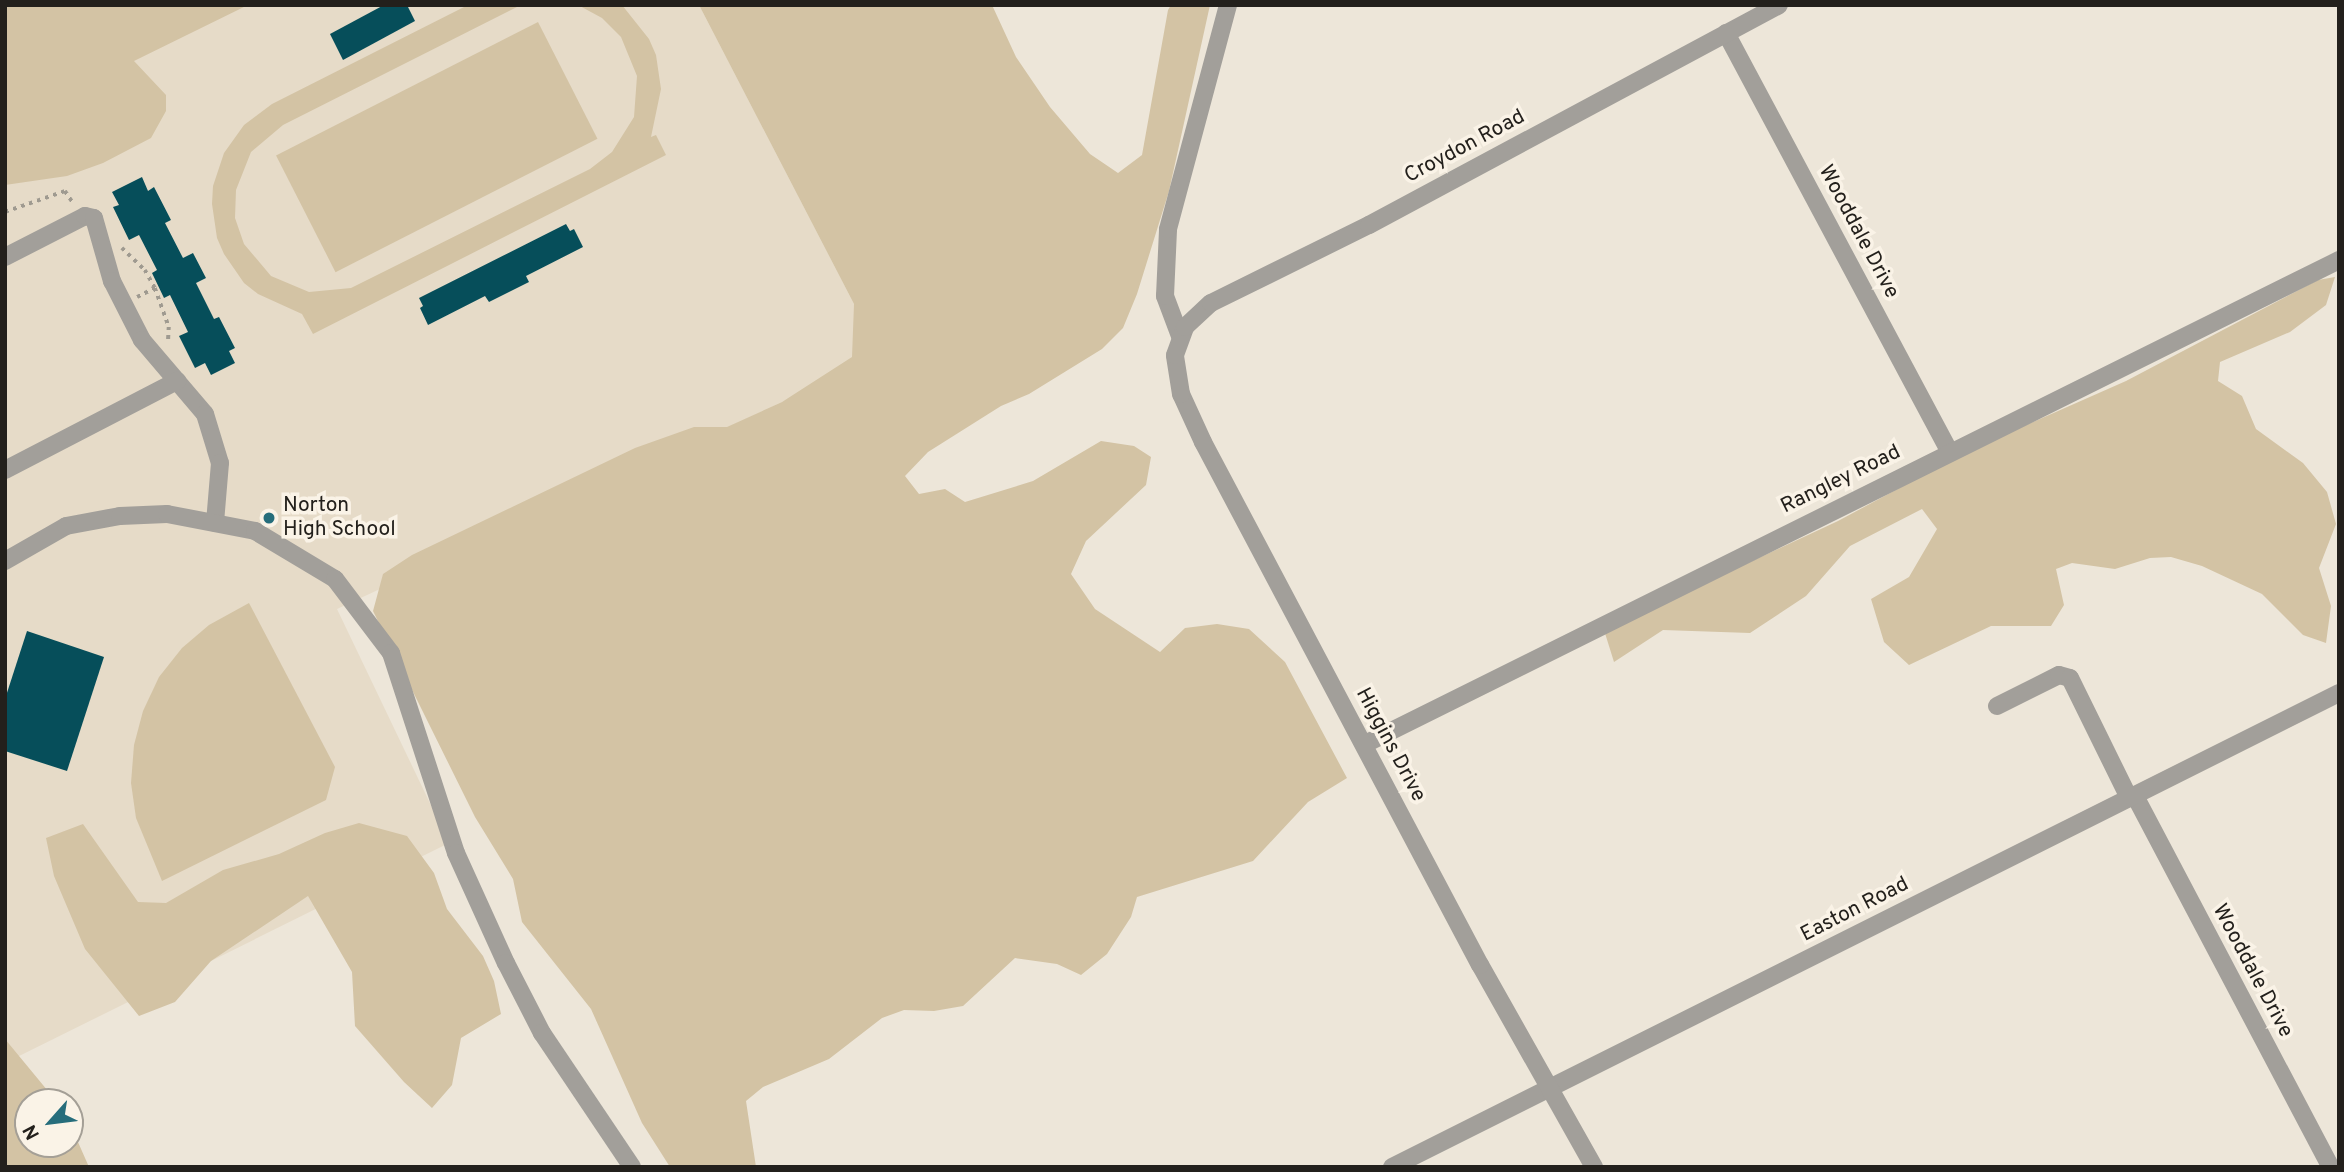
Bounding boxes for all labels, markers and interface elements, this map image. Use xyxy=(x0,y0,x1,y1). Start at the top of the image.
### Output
street label: Croydon Road xyxy=(1401,105,1529,189)
street label: Wooddale Drive xyxy=(1812,161,1904,303)
street label: Rangley Road xyxy=(1777,440,1905,520)
place label: Norton High School xyxy=(283,493,396,543)
marker: Norton High School xyxy=(261,510,277,526)
street label: Higgins Drive xyxy=(1349,684,1431,806)
street label: Easton Road xyxy=(1797,872,1913,948)
street label: Wooddale Drive xyxy=(2206,900,2298,1042)
north arrow xyxy=(14,1088,84,1158)
text: N xyxy=(18,1120,46,1144)

